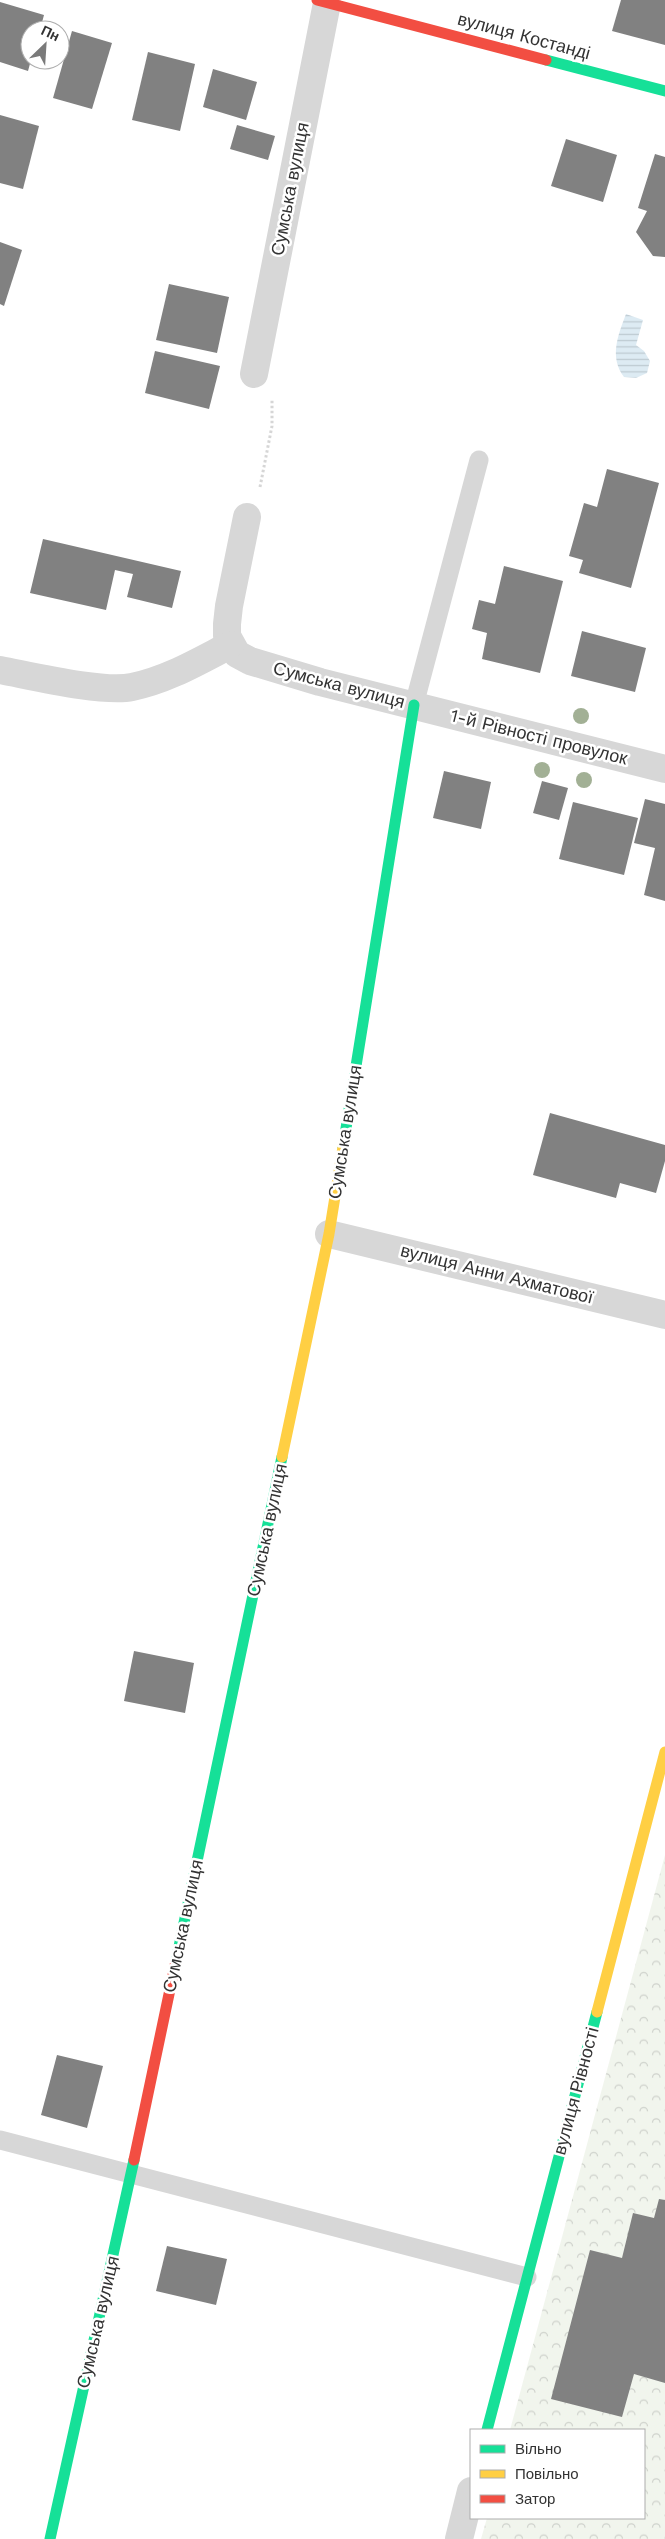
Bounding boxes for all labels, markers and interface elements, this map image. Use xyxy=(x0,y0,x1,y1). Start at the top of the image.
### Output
street label: вулиця Костанді xyxy=(455,8,593,63)
north arrow xyxy=(20,20,70,70)
text: Пн xyxy=(39,22,62,44)
street label: Сумська вулиця xyxy=(266,120,313,257)
street label: Сумська вулиця xyxy=(271,657,407,712)
street label: 1-й Рівності провулок xyxy=(449,704,630,769)
street label: Сумська вулиця xyxy=(324,1063,365,1200)
street label: вулиця Анни Ахматової xyxy=(399,1239,596,1308)
street label: Сумська вулиця xyxy=(242,1462,291,1598)
street label: Сумська вулиця xyxy=(158,1858,207,1994)
street label: вулиця Рівності xyxy=(548,2025,603,2157)
street label: Сумська вулиця xyxy=(72,2254,123,2390)
legend xyxy=(470,2429,645,2519)
text: Вільно xyxy=(515,2440,562,2458)
text: Повільно xyxy=(515,2465,579,2483)
text: Затор xyxy=(515,2490,555,2508)

